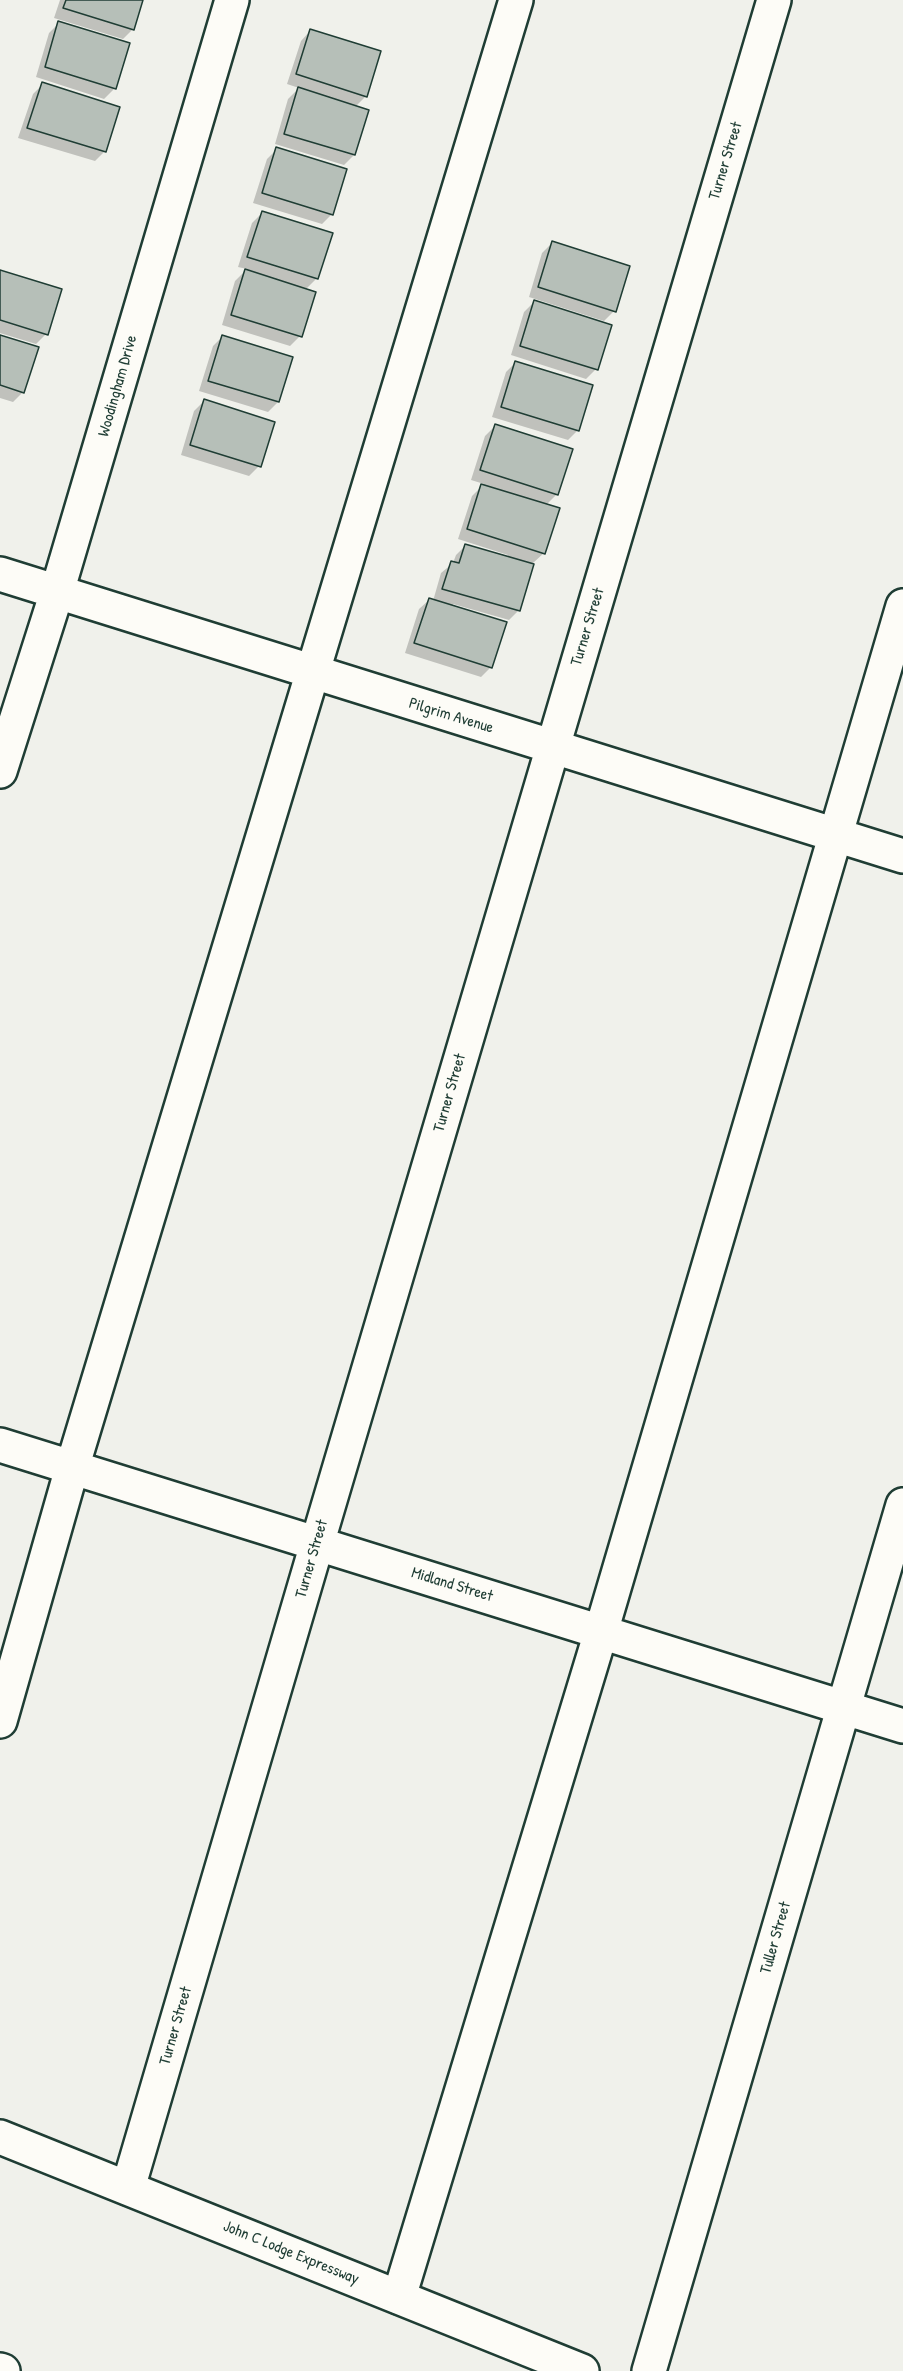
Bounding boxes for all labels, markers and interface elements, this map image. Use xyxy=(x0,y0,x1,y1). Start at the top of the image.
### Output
street label: Turner Street xyxy=(705,120,747,202)
street label: Woodingham Drive xyxy=(94,333,142,439)
street label: Turner Street xyxy=(567,586,609,668)
street label: Pilgrim Avenue xyxy=(406,694,496,738)
street label: Turner Street xyxy=(430,1052,470,1134)
street label: Turner Street xyxy=(292,1518,332,1600)
street label: Midland Street xyxy=(409,1564,495,1606)
street label: Tuller Street xyxy=(757,1900,795,1976)
street label: Turner Street xyxy=(156,1985,196,2067)
street label: John C Lodge Expressway xyxy=(220,2217,362,2289)

